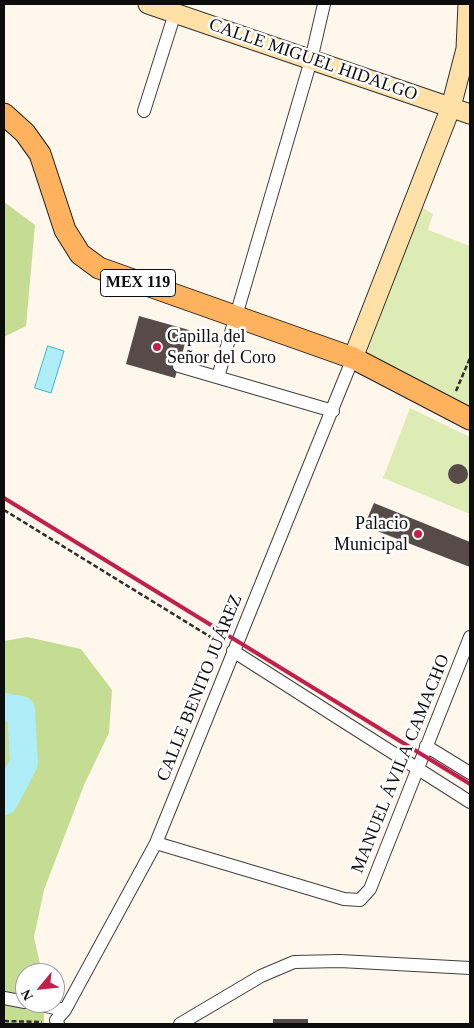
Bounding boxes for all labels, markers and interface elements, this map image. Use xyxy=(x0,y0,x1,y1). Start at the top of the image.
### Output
street label: CALLE MIGUEL HIDALGO xyxy=(206,14,420,106)
road number: MEX 119 xyxy=(100,270,176,296)
place label: Capilla del Señor del Coro xyxy=(167,326,276,368)
marker: Capilla del Señor del Coro xyxy=(151,341,163,353)
place label: Palacio Municipal xyxy=(334,513,408,556)
marker: Palacio Municipal xyxy=(412,528,424,540)
street label: CALLE BENITO JUÁREZ xyxy=(153,591,247,785)
street label: MANUEL ÁVILA CAMACHO xyxy=(347,651,455,877)
north arrow xyxy=(15,963,65,1013)
text: N xyxy=(18,987,36,1003)

